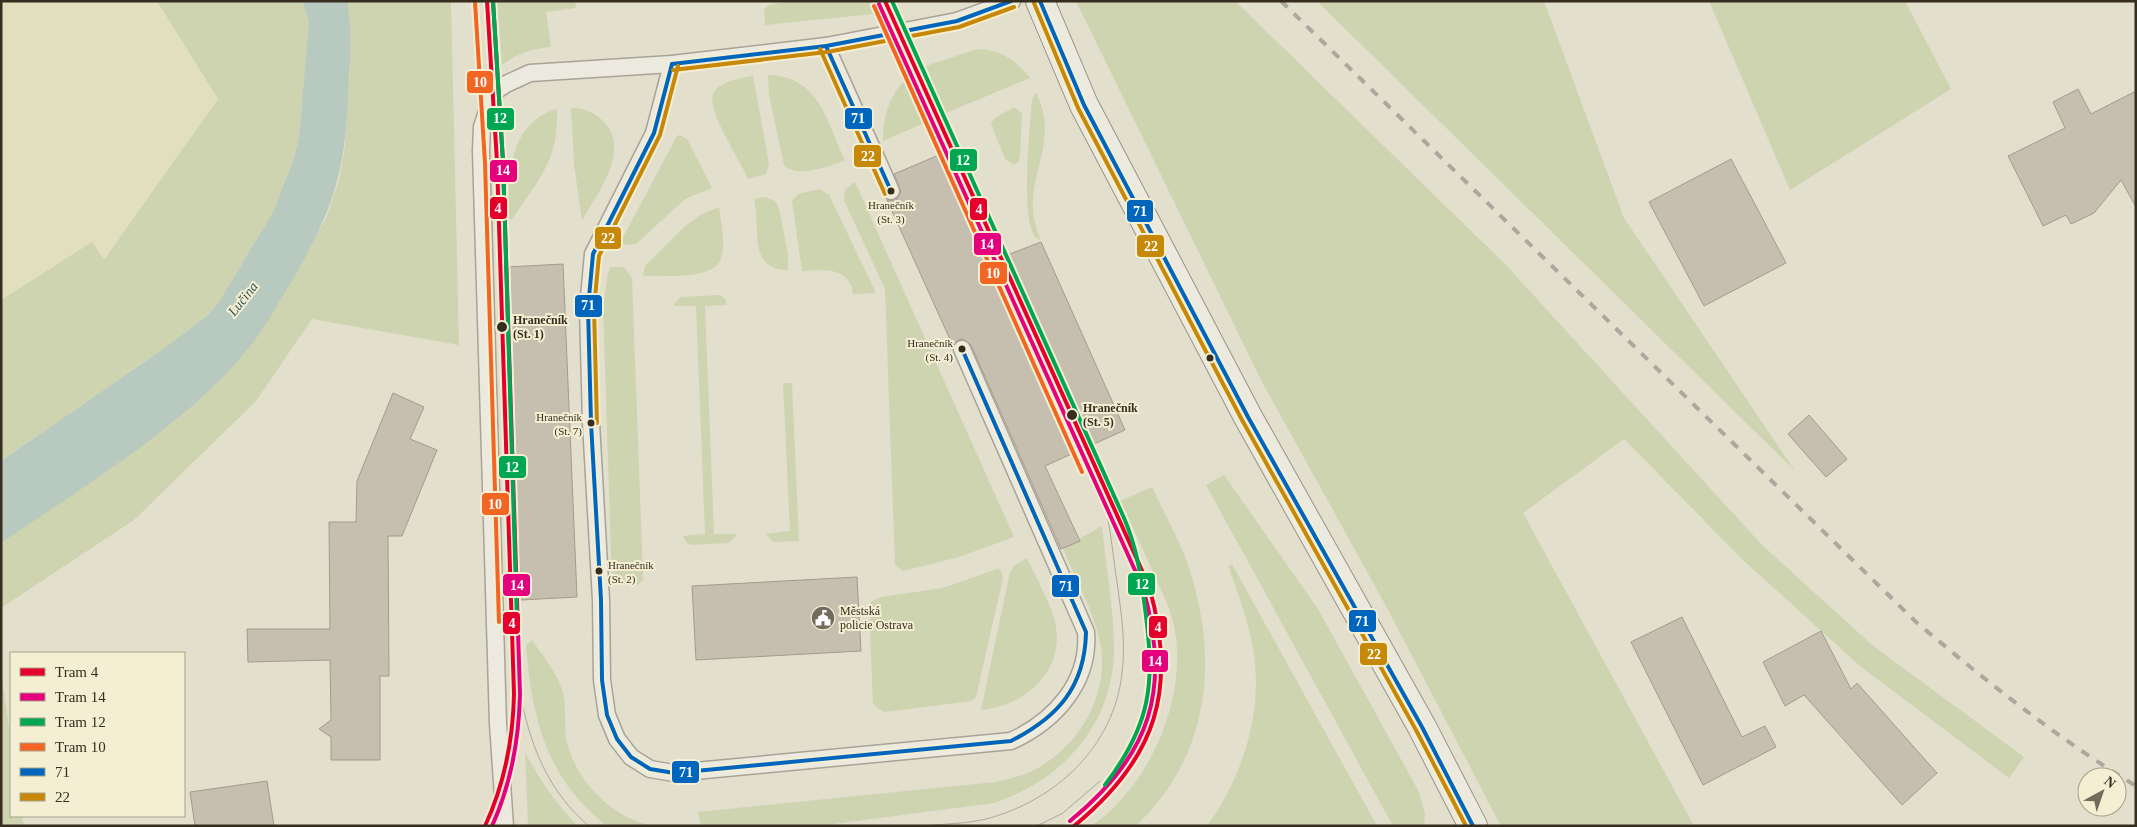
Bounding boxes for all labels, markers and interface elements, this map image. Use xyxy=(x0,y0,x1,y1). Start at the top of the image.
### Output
line badge: 10 xyxy=(466,70,494,94)
text: 10 xyxy=(473,75,487,90)
line badge: 12 xyxy=(486,107,515,131)
line badge: 71 xyxy=(844,107,873,130)
text: 12 xyxy=(493,111,507,126)
text: 71 xyxy=(851,111,865,126)
line badge: 22 xyxy=(853,144,882,168)
line badge: 12 xyxy=(949,148,978,172)
text: 22 xyxy=(861,149,875,164)
text: 12 xyxy=(956,153,970,168)
line badge: 14 xyxy=(489,159,518,183)
text: 14 xyxy=(496,163,510,178)
marker: Hranečník (St. 3) xyxy=(886,186,896,196)
line badge: 4 xyxy=(489,196,508,220)
line badge: 4 xyxy=(969,197,988,221)
place label: Hranečník (St. 3) xyxy=(868,199,914,226)
line badge: 71 xyxy=(1126,199,1154,223)
text: 4 xyxy=(495,201,502,216)
text: 4 xyxy=(976,202,983,217)
text: 71 xyxy=(1133,204,1147,219)
line badge: 22 xyxy=(594,226,622,250)
text: 22 xyxy=(601,231,615,246)
line badge: 14 xyxy=(973,232,1002,256)
line badge: 22 xyxy=(1136,234,1165,258)
text: 14 xyxy=(980,237,994,252)
text: 22 xyxy=(1144,239,1158,254)
line badge: 10 xyxy=(979,261,1008,285)
text: 10 xyxy=(986,266,1000,281)
water label: Lučina xyxy=(225,279,261,320)
line badge: 71 xyxy=(574,294,603,318)
text: 71 xyxy=(581,298,595,313)
place label: Hranečník (St. 1) xyxy=(513,313,568,341)
marker: Hranečník (St. 1) xyxy=(495,320,509,334)
place label: Hranečník (St. 4) xyxy=(907,337,953,364)
marker: Hranečník (St. 4) xyxy=(957,344,967,354)
unlabelled marker xyxy=(1205,353,1215,363)
place label: Hranečník (St. 5) xyxy=(1083,401,1138,429)
marker: Hranečník (St. 5) xyxy=(1065,408,1079,422)
place label: Hranečník (St. 7) xyxy=(536,411,582,438)
marker: Hranečník (St. 7) xyxy=(586,418,596,428)
line badge: 12 xyxy=(498,455,527,479)
text: 12 xyxy=(505,460,519,475)
line badge: 10 xyxy=(481,492,510,516)
text: 10 xyxy=(488,497,502,512)
place label: Hranečník (St. 2) xyxy=(608,559,654,586)
marker: Hranečník (St. 2) xyxy=(594,566,604,576)
line badge: 12 xyxy=(1127,572,1156,596)
line badge: 14 xyxy=(502,573,531,597)
line badge: 71 xyxy=(1051,574,1080,598)
text: 12 xyxy=(1135,577,1149,592)
text: 14 xyxy=(510,578,524,593)
text: 71 xyxy=(1059,579,1073,594)
place label: Městská policie Ostrava xyxy=(840,604,914,632)
public building icon: Městská policie Ostrava xyxy=(810,605,836,631)
line badge: 71 xyxy=(1348,609,1377,633)
line badge: 4 xyxy=(502,611,521,635)
text: 71 xyxy=(1355,614,1369,629)
line badge: 4 xyxy=(1148,615,1168,639)
text: 4 xyxy=(509,616,516,631)
text: 4 xyxy=(1155,620,1162,635)
line badge: 22 xyxy=(1359,642,1388,666)
text: 22 xyxy=(1367,647,1381,662)
line badge: 14 xyxy=(1141,649,1169,673)
legend xyxy=(10,652,185,817)
text: 14 xyxy=(1148,654,1162,669)
text: Tram 4 xyxy=(55,664,99,680)
text: Tram 14 xyxy=(55,689,106,705)
text: Tram 12 xyxy=(55,714,106,730)
text: Tram 10 xyxy=(55,739,106,755)
line badge: 71 xyxy=(671,760,700,784)
text: 71 xyxy=(55,764,70,780)
text: 71 xyxy=(679,765,693,780)
north arrow xyxy=(2077,767,2127,817)
text: N xyxy=(2101,773,2119,791)
text: 22 xyxy=(55,789,70,805)

